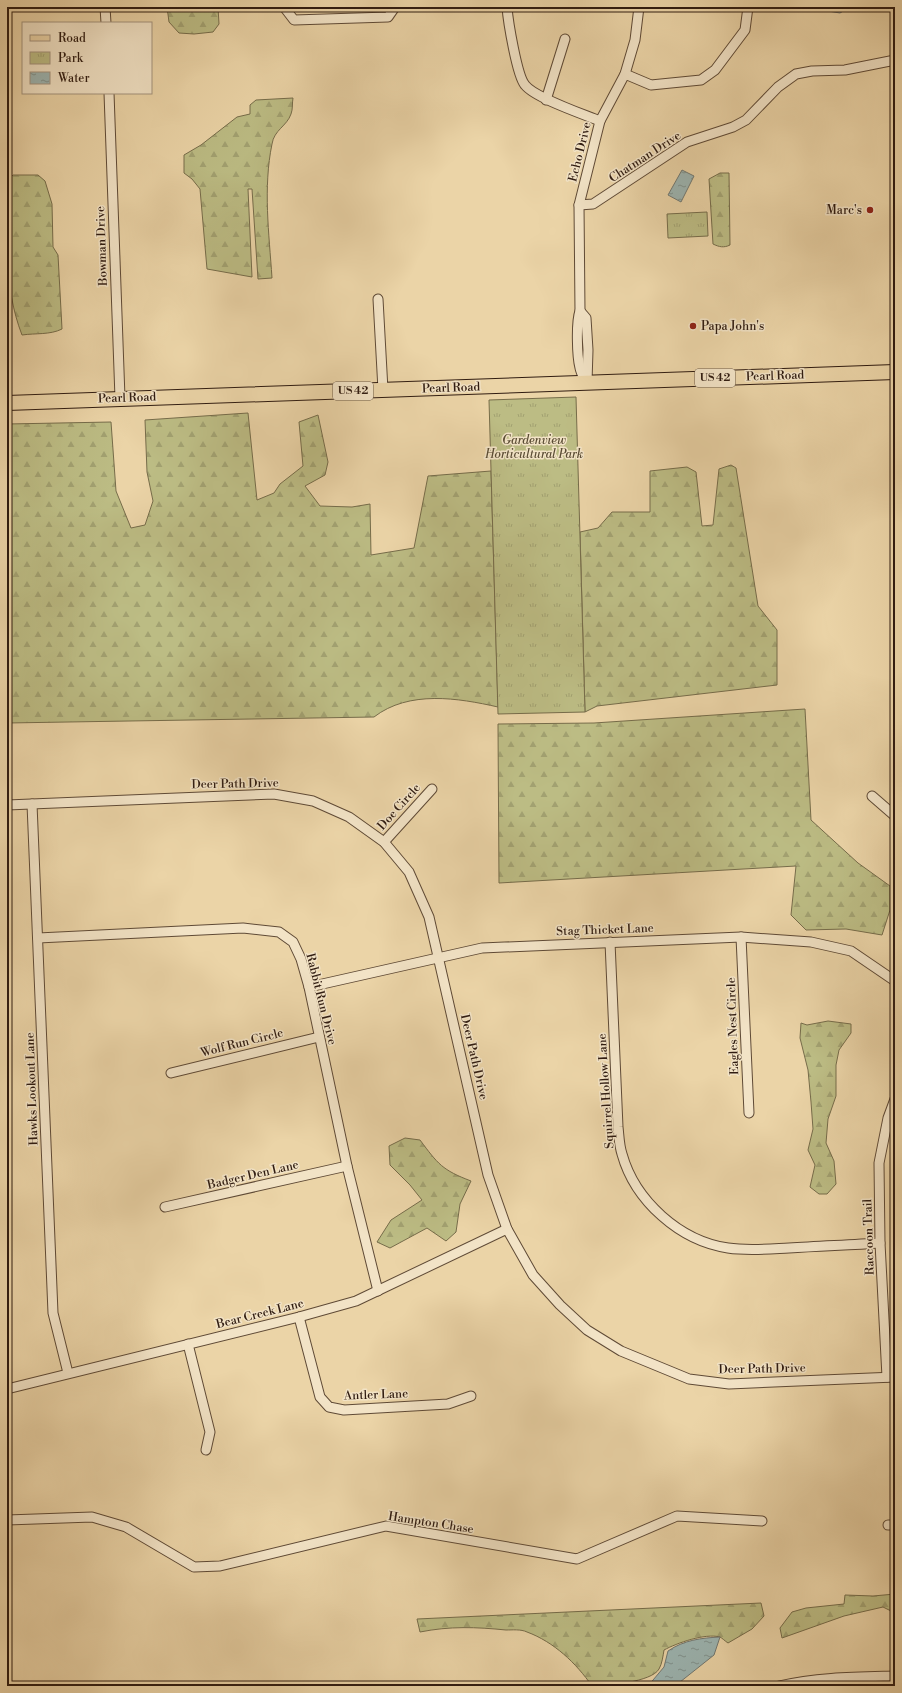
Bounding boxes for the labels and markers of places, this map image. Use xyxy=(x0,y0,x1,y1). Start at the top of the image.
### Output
place label: Marc's xyxy=(826,203,862,218)
marker: Marc's xyxy=(865,205,875,215)
place label: Papa John's xyxy=(701,319,764,334)
marker: Papa John's xyxy=(688,321,698,331)

